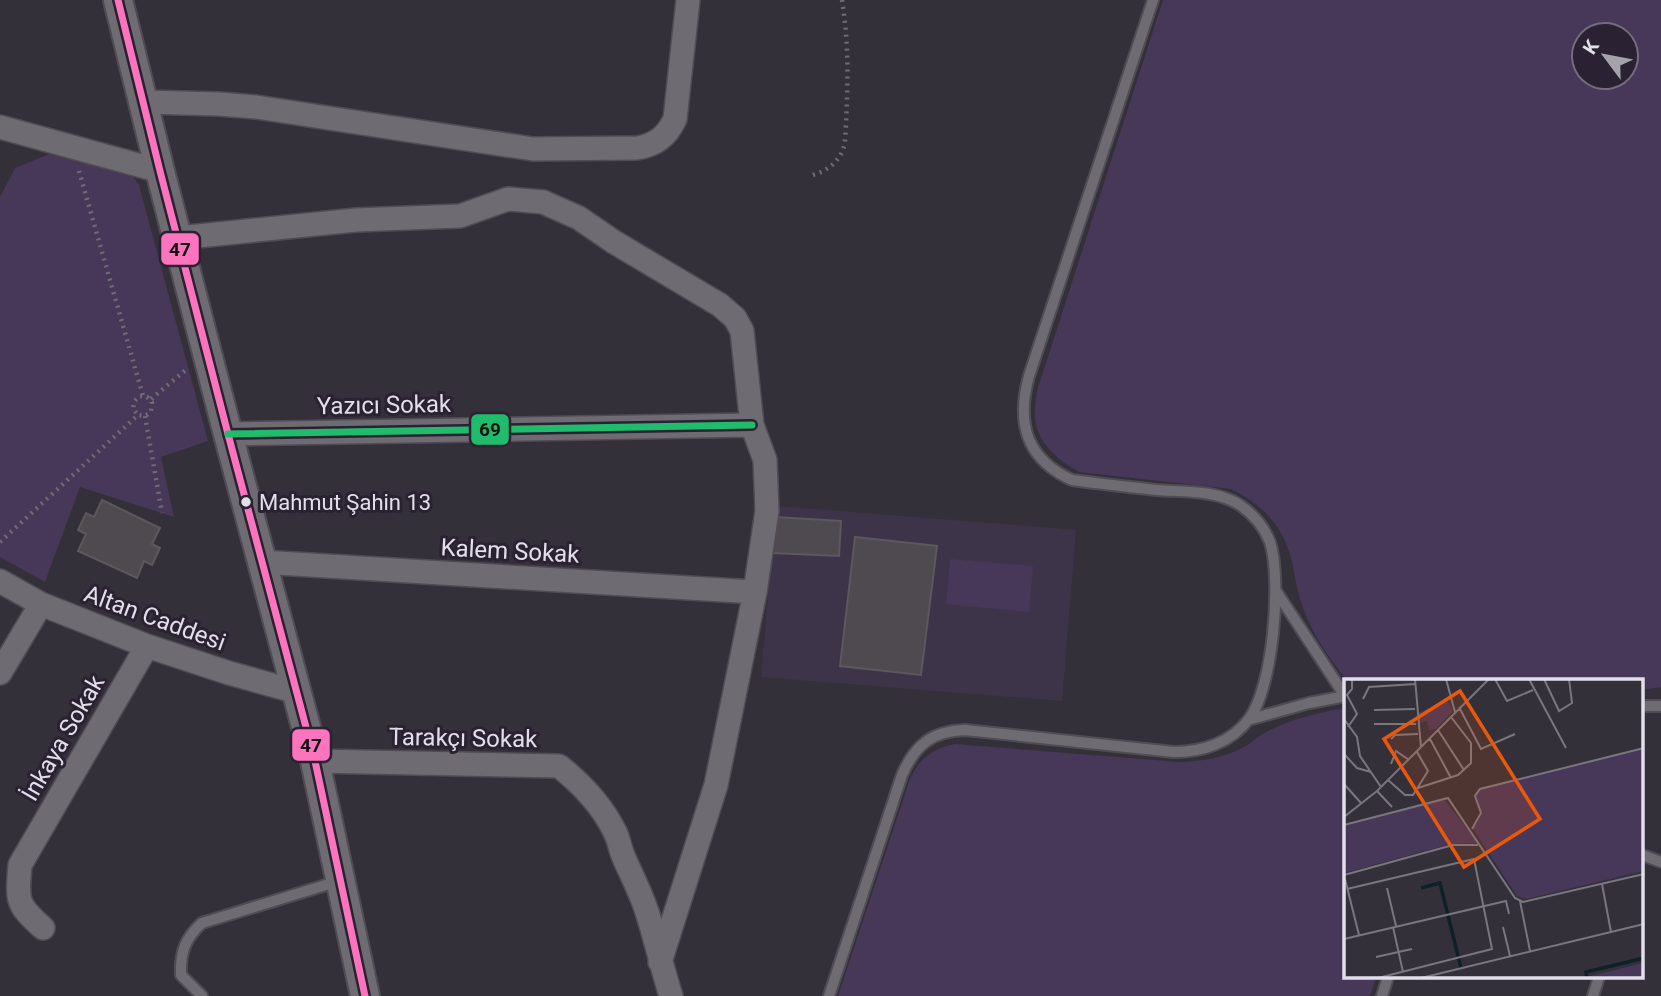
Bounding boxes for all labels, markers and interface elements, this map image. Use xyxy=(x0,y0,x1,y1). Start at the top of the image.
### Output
north arrow xyxy=(1570,21,1640,91)
text: K xyxy=(1578,35,1604,58)
line badge: 47 xyxy=(160,232,200,266)
text: 47 xyxy=(169,238,191,261)
street label: Yazıcı Sokak xyxy=(317,390,452,420)
line badge: 69 xyxy=(470,413,510,446)
text: 69 xyxy=(479,418,501,441)
place label: Mahmut Şahin 13 xyxy=(259,490,431,515)
marker: Mahmut Şahin 13 xyxy=(239,495,253,509)
street label: Kalem Sokak xyxy=(440,533,581,569)
street label: Altan Caddesi xyxy=(81,579,229,657)
street label: İnkaya Sokak xyxy=(16,670,111,806)
inset map xyxy=(1344,679,1644,978)
street label: Tarakçı Sokak xyxy=(389,723,538,753)
line badge: 47 xyxy=(291,728,331,762)
text: 47 xyxy=(300,734,322,757)

